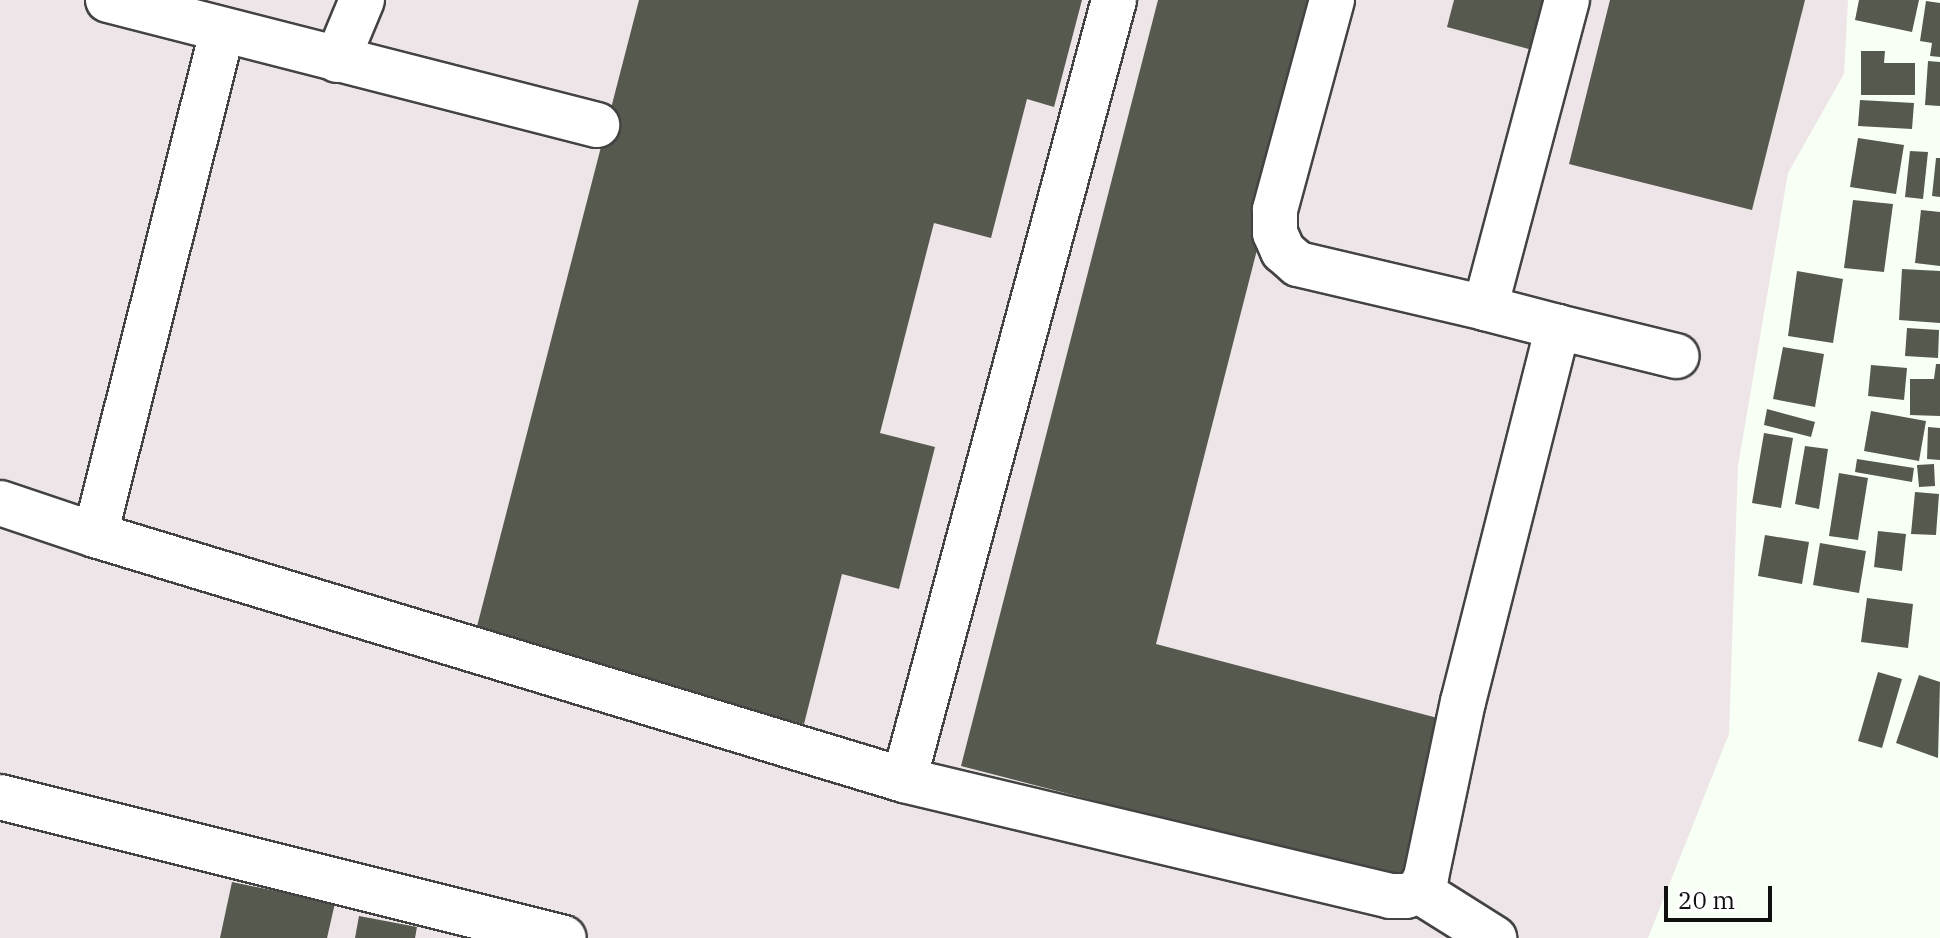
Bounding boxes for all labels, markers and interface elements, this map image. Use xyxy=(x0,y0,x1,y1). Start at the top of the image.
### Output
scale bar xyxy=(1668,870,1776,920)
text: 20 m xyxy=(1678,884,1735,916)

